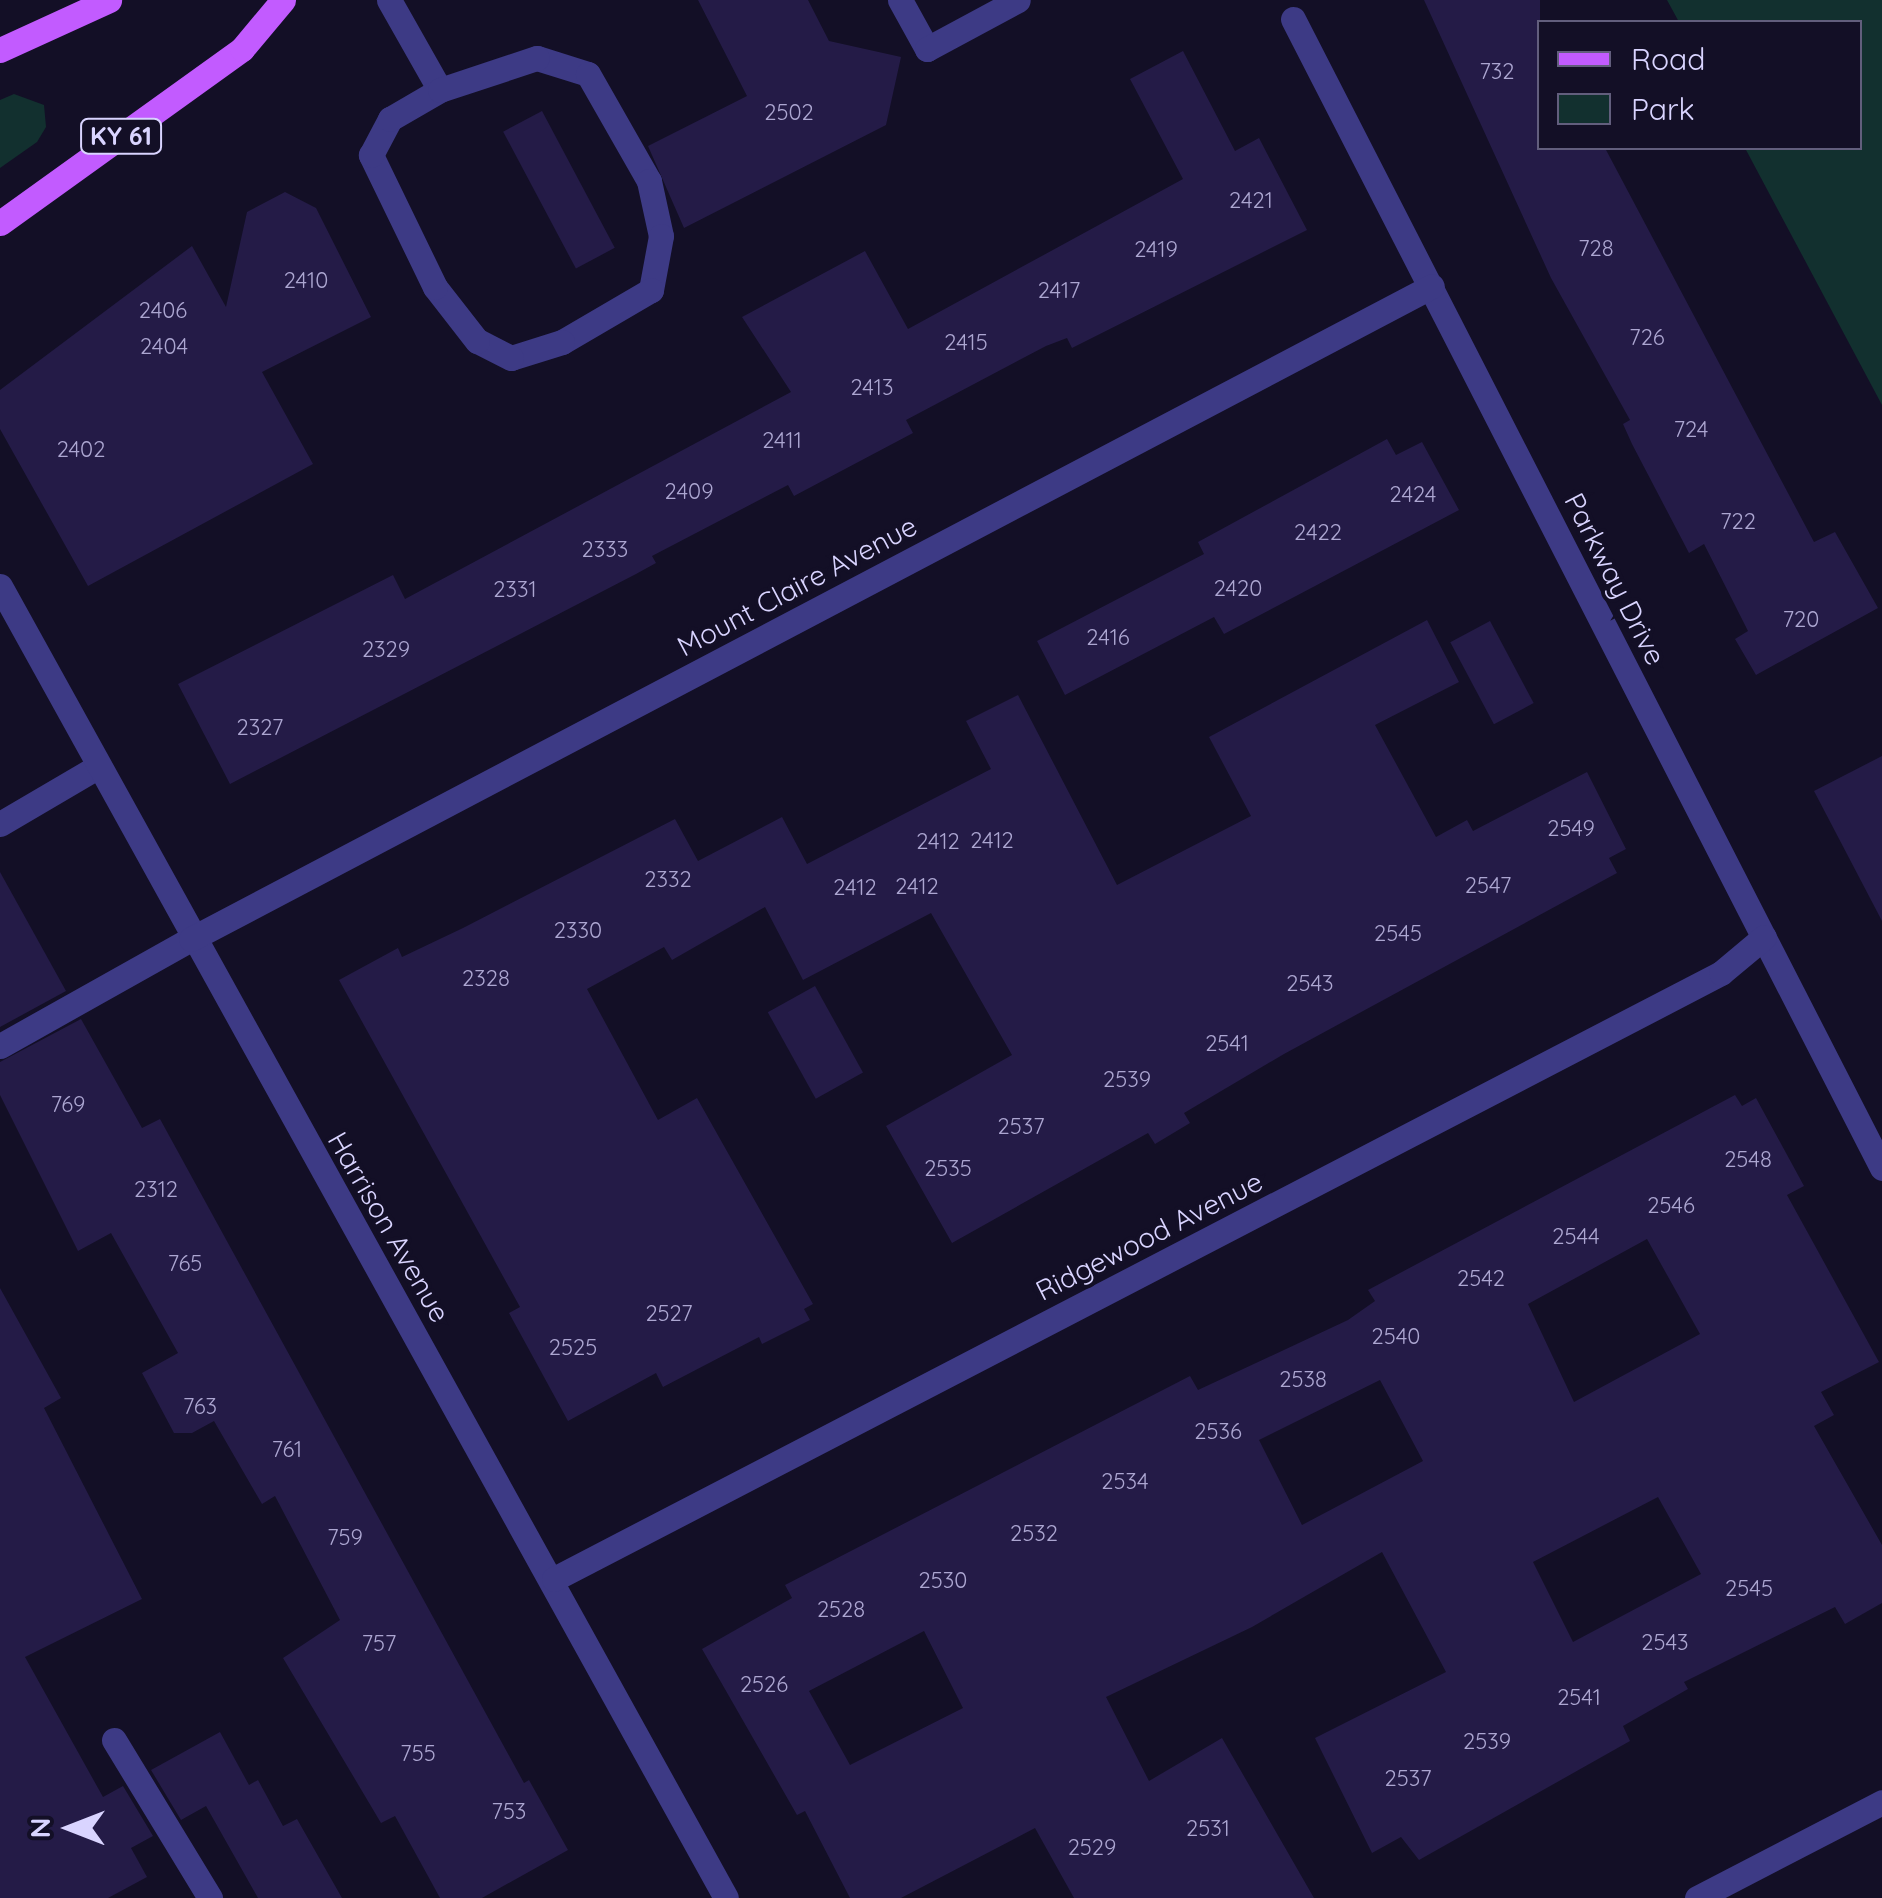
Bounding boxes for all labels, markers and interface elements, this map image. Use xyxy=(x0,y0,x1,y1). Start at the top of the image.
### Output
legend xyxy=(1537,20,1862,150)
text: Road xyxy=(1631,40,1705,78)
house number: 732 xyxy=(1479,59,1515,85)
text: Park xyxy=(1631,90,1695,128)
house number: 2502 xyxy=(764,100,814,126)
road number: KY 61 xyxy=(78,116,164,156)
house number: 2421 xyxy=(1229,188,1273,214)
house number: 728 xyxy=(1578,236,1614,262)
house number: 2419 xyxy=(1134,237,1178,263)
house number: 2410 xyxy=(284,268,328,294)
house number: 2417 xyxy=(1038,278,1080,304)
house number: 2406 xyxy=(139,298,187,324)
house number: 726 xyxy=(1629,325,1665,351)
house number: 2415 xyxy=(944,330,988,356)
house number: 2404 xyxy=(140,334,188,360)
house number: 2413 xyxy=(851,375,893,401)
house number: 724 xyxy=(1674,417,1708,443)
house number: 2411 xyxy=(762,428,802,454)
house number: 2402 xyxy=(57,437,105,463)
house number: 2409 xyxy=(665,479,713,505)
house number: 2424 xyxy=(1390,482,1436,508)
street label: Parkway Drive xyxy=(1557,487,1673,671)
street label: Mount Claire Avenue xyxy=(672,509,922,663)
house number: 722 xyxy=(1720,509,1756,535)
house number: 2422 xyxy=(1294,520,1342,546)
house number: 2333 xyxy=(582,537,628,563)
house number: 2420 xyxy=(1214,576,1262,602)
house number: 2331 xyxy=(493,577,537,603)
house number: 720 xyxy=(1783,607,1819,633)
house number: 2416 xyxy=(1086,625,1130,651)
house number: 2329 xyxy=(362,637,410,663)
house number: 2327 xyxy=(237,715,283,741)
house number: 2549 xyxy=(1547,816,1595,842)
house number: 2412 xyxy=(970,828,1014,854)
house number: 2412 xyxy=(916,829,960,855)
house number: 2332 xyxy=(644,867,692,893)
house number: 2547 xyxy=(1465,873,1511,899)
house number: 2412 xyxy=(895,874,939,900)
house number: 2412 xyxy=(833,875,877,901)
house number: 2330 xyxy=(554,918,602,944)
house number: 2545 xyxy=(1374,921,1422,947)
house number: 2328 xyxy=(462,966,510,992)
house number: 2543 xyxy=(1286,971,1334,997)
house number: 2541 xyxy=(1205,1031,1249,1057)
house number: 2539 xyxy=(1103,1067,1151,1093)
house number: 769 xyxy=(51,1092,85,1118)
house number: 2537 xyxy=(998,1114,1044,1140)
street label: Harrison Avenue xyxy=(321,1126,457,1328)
house number: 2548 xyxy=(1724,1147,1772,1173)
house number: 2535 xyxy=(924,1156,972,1182)
street label: Ridgewood Avenue xyxy=(1030,1164,1268,1308)
house number: 2312 xyxy=(134,1177,178,1203)
house number: 2546 xyxy=(1647,1193,1695,1219)
house number: 2544 xyxy=(1552,1224,1600,1250)
house number: 765 xyxy=(168,1251,202,1277)
house number: 2542 xyxy=(1457,1266,1505,1292)
house number: 2527 xyxy=(645,1301,693,1327)
house number: 2540 xyxy=(1372,1324,1420,1350)
house number: 2525 xyxy=(549,1335,597,1361)
house number: 2538 xyxy=(1279,1367,1327,1393)
house number: 763 xyxy=(183,1394,217,1420)
house number: 2536 xyxy=(1194,1419,1242,1445)
house number: 761 xyxy=(272,1437,302,1463)
house number: 2534 xyxy=(1101,1469,1149,1495)
house number: 2532 xyxy=(1010,1521,1058,1547)
house number: 759 xyxy=(327,1525,363,1551)
house number: 2530 xyxy=(919,1568,967,1594)
house number: 2545 xyxy=(1725,1576,1773,1602)
house number: 2528 xyxy=(817,1597,865,1623)
house number: 2543 xyxy=(1641,1630,1689,1656)
house number: 757 xyxy=(362,1631,396,1657)
house number: 2526 xyxy=(740,1672,788,1698)
house number: 2541 xyxy=(1557,1685,1601,1711)
house number: 2539 xyxy=(1463,1729,1511,1755)
house number: 755 xyxy=(400,1741,436,1767)
house number: 2537 xyxy=(1385,1766,1431,1792)
north arrow xyxy=(20,1778,120,1878)
house number: 753 xyxy=(492,1799,526,1825)
house number: 2531 xyxy=(1186,1816,1230,1842)
text: N xyxy=(22,1818,57,1838)
house number: 2529 xyxy=(1068,1835,1116,1861)

